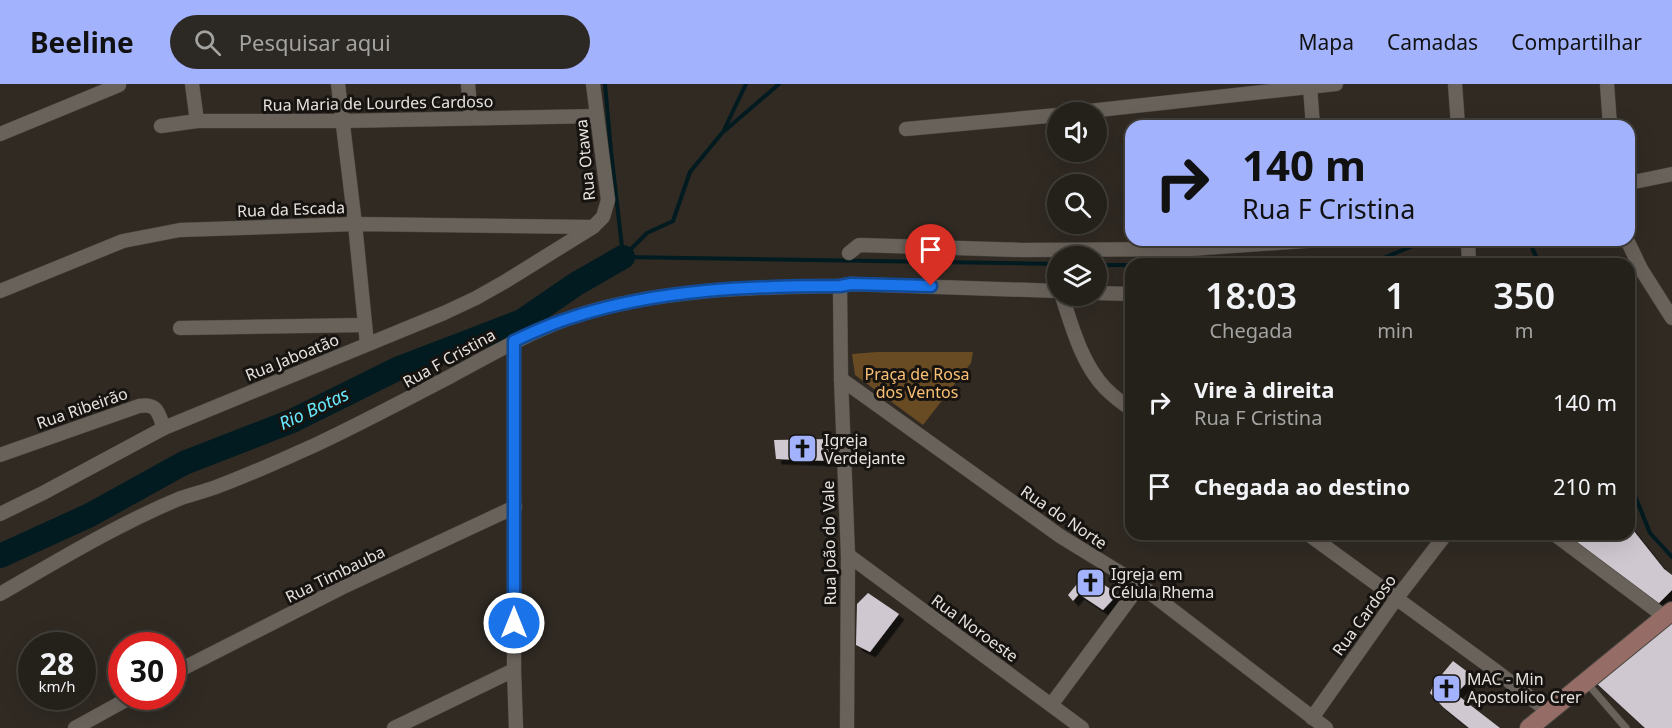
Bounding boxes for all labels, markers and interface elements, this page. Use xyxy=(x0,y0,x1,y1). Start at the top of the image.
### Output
search box xyxy=(170,15,590,69)
text: Beeline xyxy=(30,23,134,61)
icon: search xyxy=(191,26,224,59)
text: Pesquisar aqui xyxy=(239,27,391,57)
text: Mapa xyxy=(1298,28,1354,56)
text: Camadas xyxy=(1387,28,1478,56)
text: Compartilhar xyxy=(1511,28,1642,56)
street label: Rua Maria de Lourdes Cardoso xyxy=(263,90,493,116)
map controls xyxy=(1047,102,1107,306)
button: sound xyxy=(1047,102,1107,162)
street label: Rua Otawa xyxy=(570,118,600,202)
text: 140 m xyxy=(1242,136,1366,193)
icon: right xyxy=(1143,144,1221,222)
button: search xyxy=(1047,174,1107,234)
text: Rua F Cristina xyxy=(1242,190,1415,227)
street label: Rua da Escada xyxy=(237,196,345,222)
pin xyxy=(905,224,956,286)
icon: arrive xyxy=(914,233,947,266)
button: layers xyxy=(1047,246,1107,306)
text: 18:03 xyxy=(1205,271,1297,320)
text: 1 xyxy=(1385,271,1406,320)
text: 350 xyxy=(1493,271,1555,320)
text: Chegada xyxy=(1209,317,1293,344)
text: min xyxy=(1377,317,1413,344)
text: m xyxy=(1515,317,1534,344)
street label: Rua F Cristina xyxy=(399,323,499,393)
street label: Rua Jaboatão xyxy=(242,328,342,386)
park label: Praça de Rosa dos Ventos xyxy=(864,363,970,403)
text: Vire à direita xyxy=(1194,374,1334,404)
water label: Rio Botas xyxy=(275,381,353,435)
street label: Rua Ribeirão xyxy=(34,382,130,434)
icon: right xyxy=(1143,386,1176,419)
text: 140 m xyxy=(1553,387,1617,417)
text: Rua F Cristina xyxy=(1194,404,1322,431)
place label: Igreja Verdejante xyxy=(824,429,905,469)
church icon: Igreja Verdejante xyxy=(787,433,819,465)
icon: arrive xyxy=(1143,470,1176,503)
text: Chegada ao destino xyxy=(1194,471,1410,501)
text: 210 m xyxy=(1553,471,1617,501)
street label: Rua João do Vale xyxy=(817,480,841,606)
street label: Rua do Norte xyxy=(1016,480,1112,554)
street label: Rua Timbauba xyxy=(281,540,389,608)
place label: Igreja em Célula Rhema xyxy=(1111,563,1214,603)
church icon: Igreja em Célula Rhema xyxy=(1074,567,1106,599)
street label: Rua Cardoso xyxy=(1327,570,1401,660)
street label: Rua Noroeste xyxy=(927,589,1023,667)
position arrow xyxy=(482,591,546,655)
speed limit sign: 30 xyxy=(108,632,186,710)
text: 28 xyxy=(40,643,74,684)
place label: MAC - Min Apostolico Crer xyxy=(1467,668,1582,708)
church icon: MAC - Min Apostolico Crer xyxy=(1430,672,1462,704)
text: km/h xyxy=(39,676,75,696)

